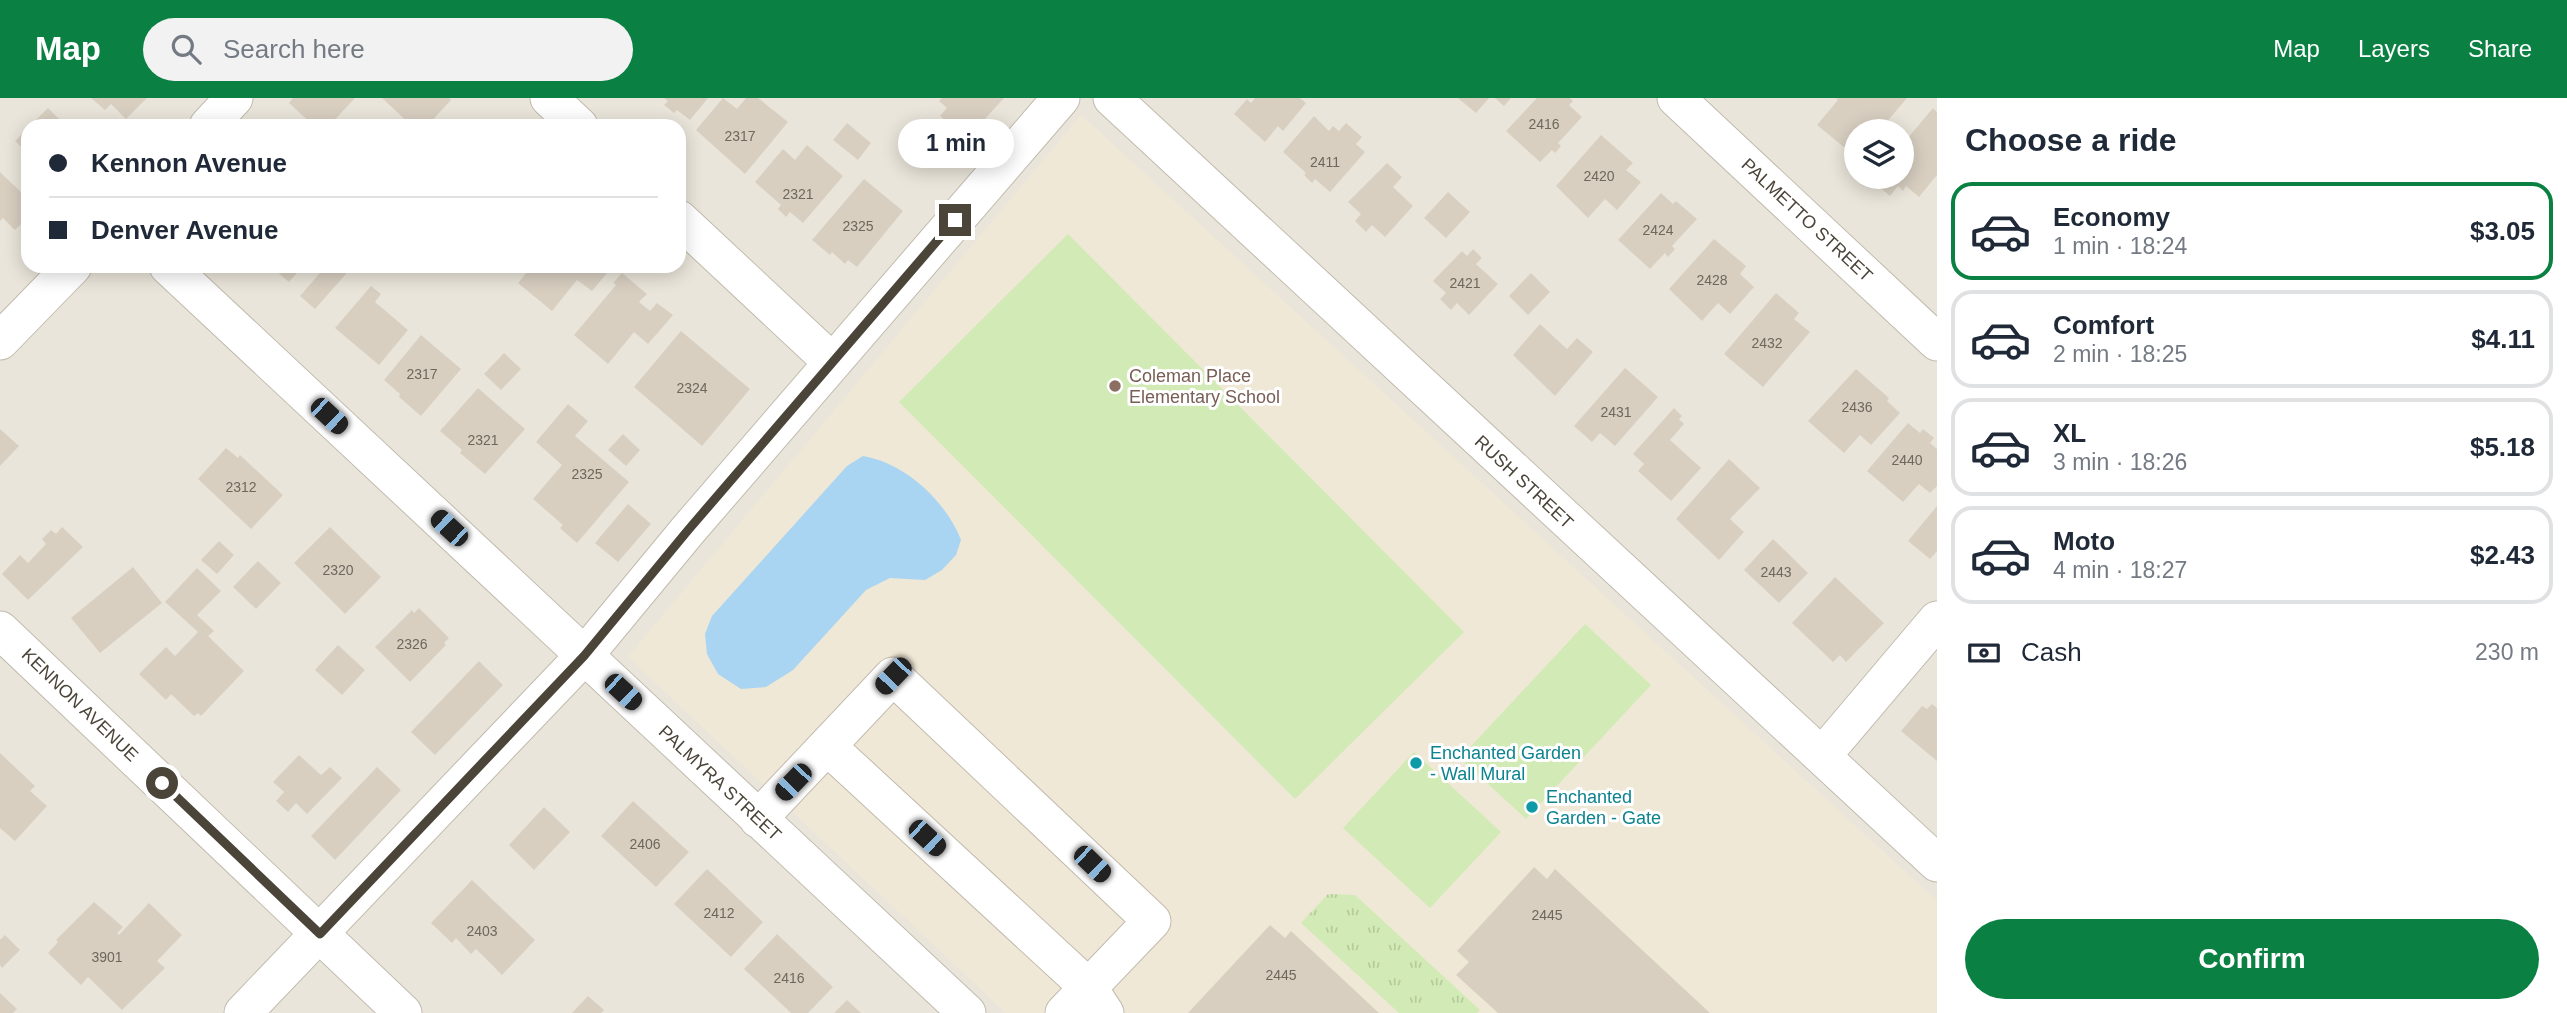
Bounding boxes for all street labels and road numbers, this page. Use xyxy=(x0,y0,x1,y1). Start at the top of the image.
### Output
street label: PALMETTO STREET xyxy=(1738,154,1876,286)
street label: RUSH STREET xyxy=(1471,431,1577,533)
street label: KENNON AVENUE xyxy=(18,644,142,766)
street label: PALMYRA STREET xyxy=(655,721,785,845)

